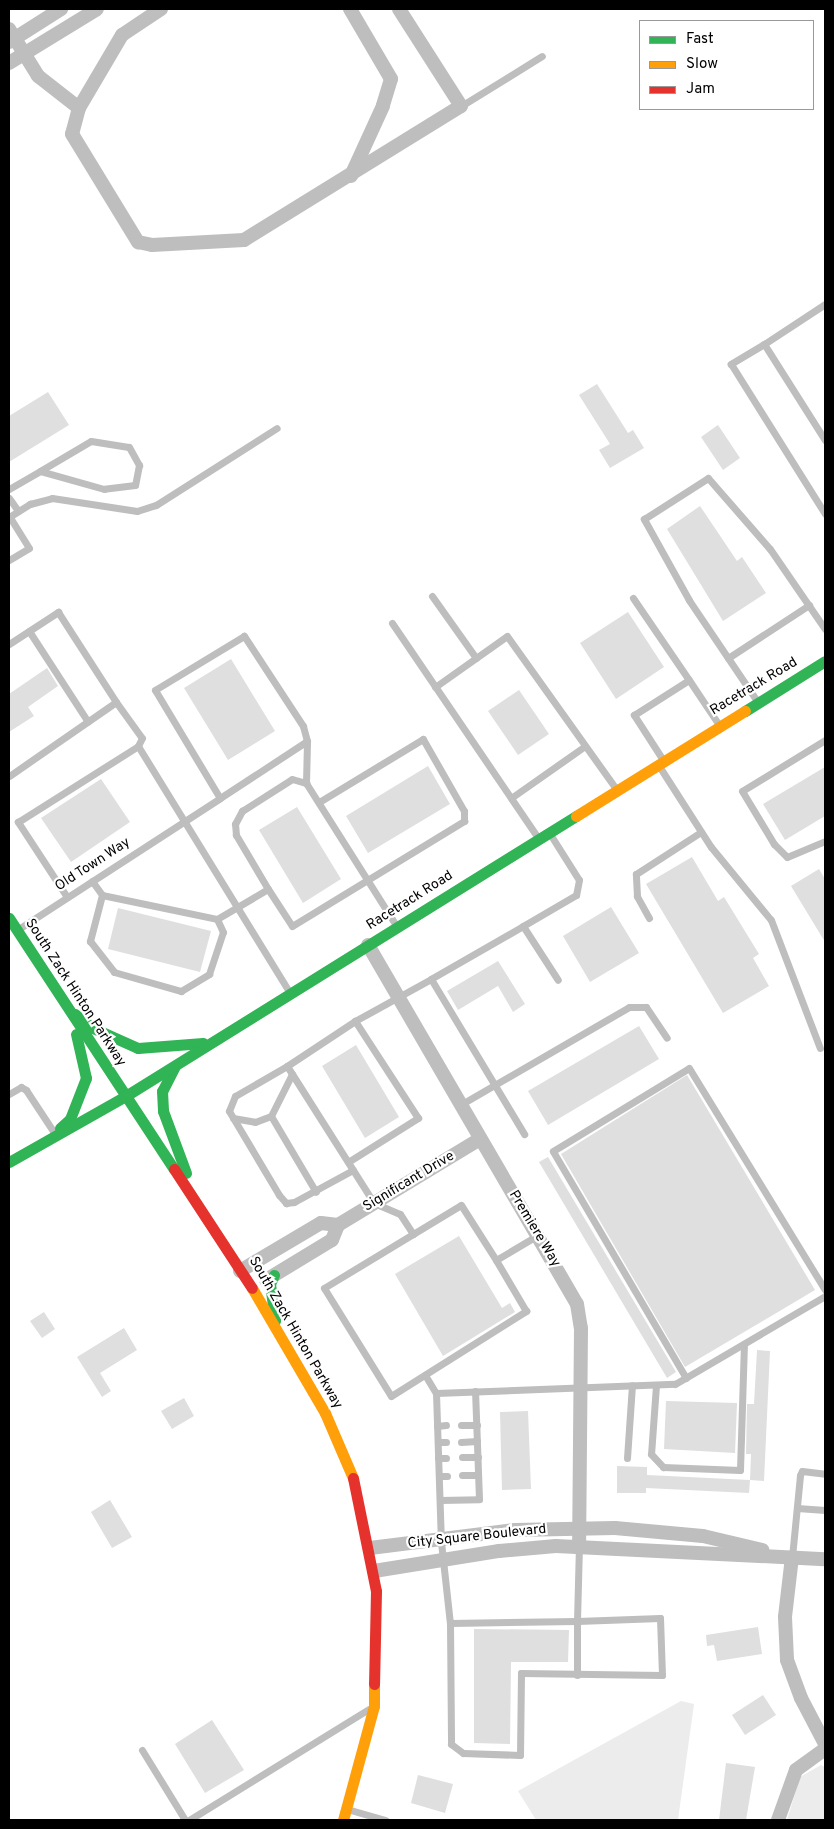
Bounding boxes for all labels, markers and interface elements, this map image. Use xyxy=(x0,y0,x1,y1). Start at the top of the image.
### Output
legend xyxy=(639,20,814,110)
text: Fast xyxy=(686,30,714,49)
text: Slow xyxy=(686,55,718,74)
text: Jam xyxy=(686,80,715,99)
street label: Racetrack Road xyxy=(707,654,801,720)
street label: Old Town Way xyxy=(52,834,134,896)
street label: Racetrack Road xyxy=(364,868,456,934)
street label: South Zack Hinton Parkway xyxy=(21,916,129,1070)
street label: Significant Drive xyxy=(360,1148,458,1216)
street label: Premiere Way xyxy=(504,1187,564,1271)
street label: South Zack Hinton Parkway xyxy=(245,1254,345,1412)
street label: City Square Boulevard xyxy=(407,1521,547,1553)

